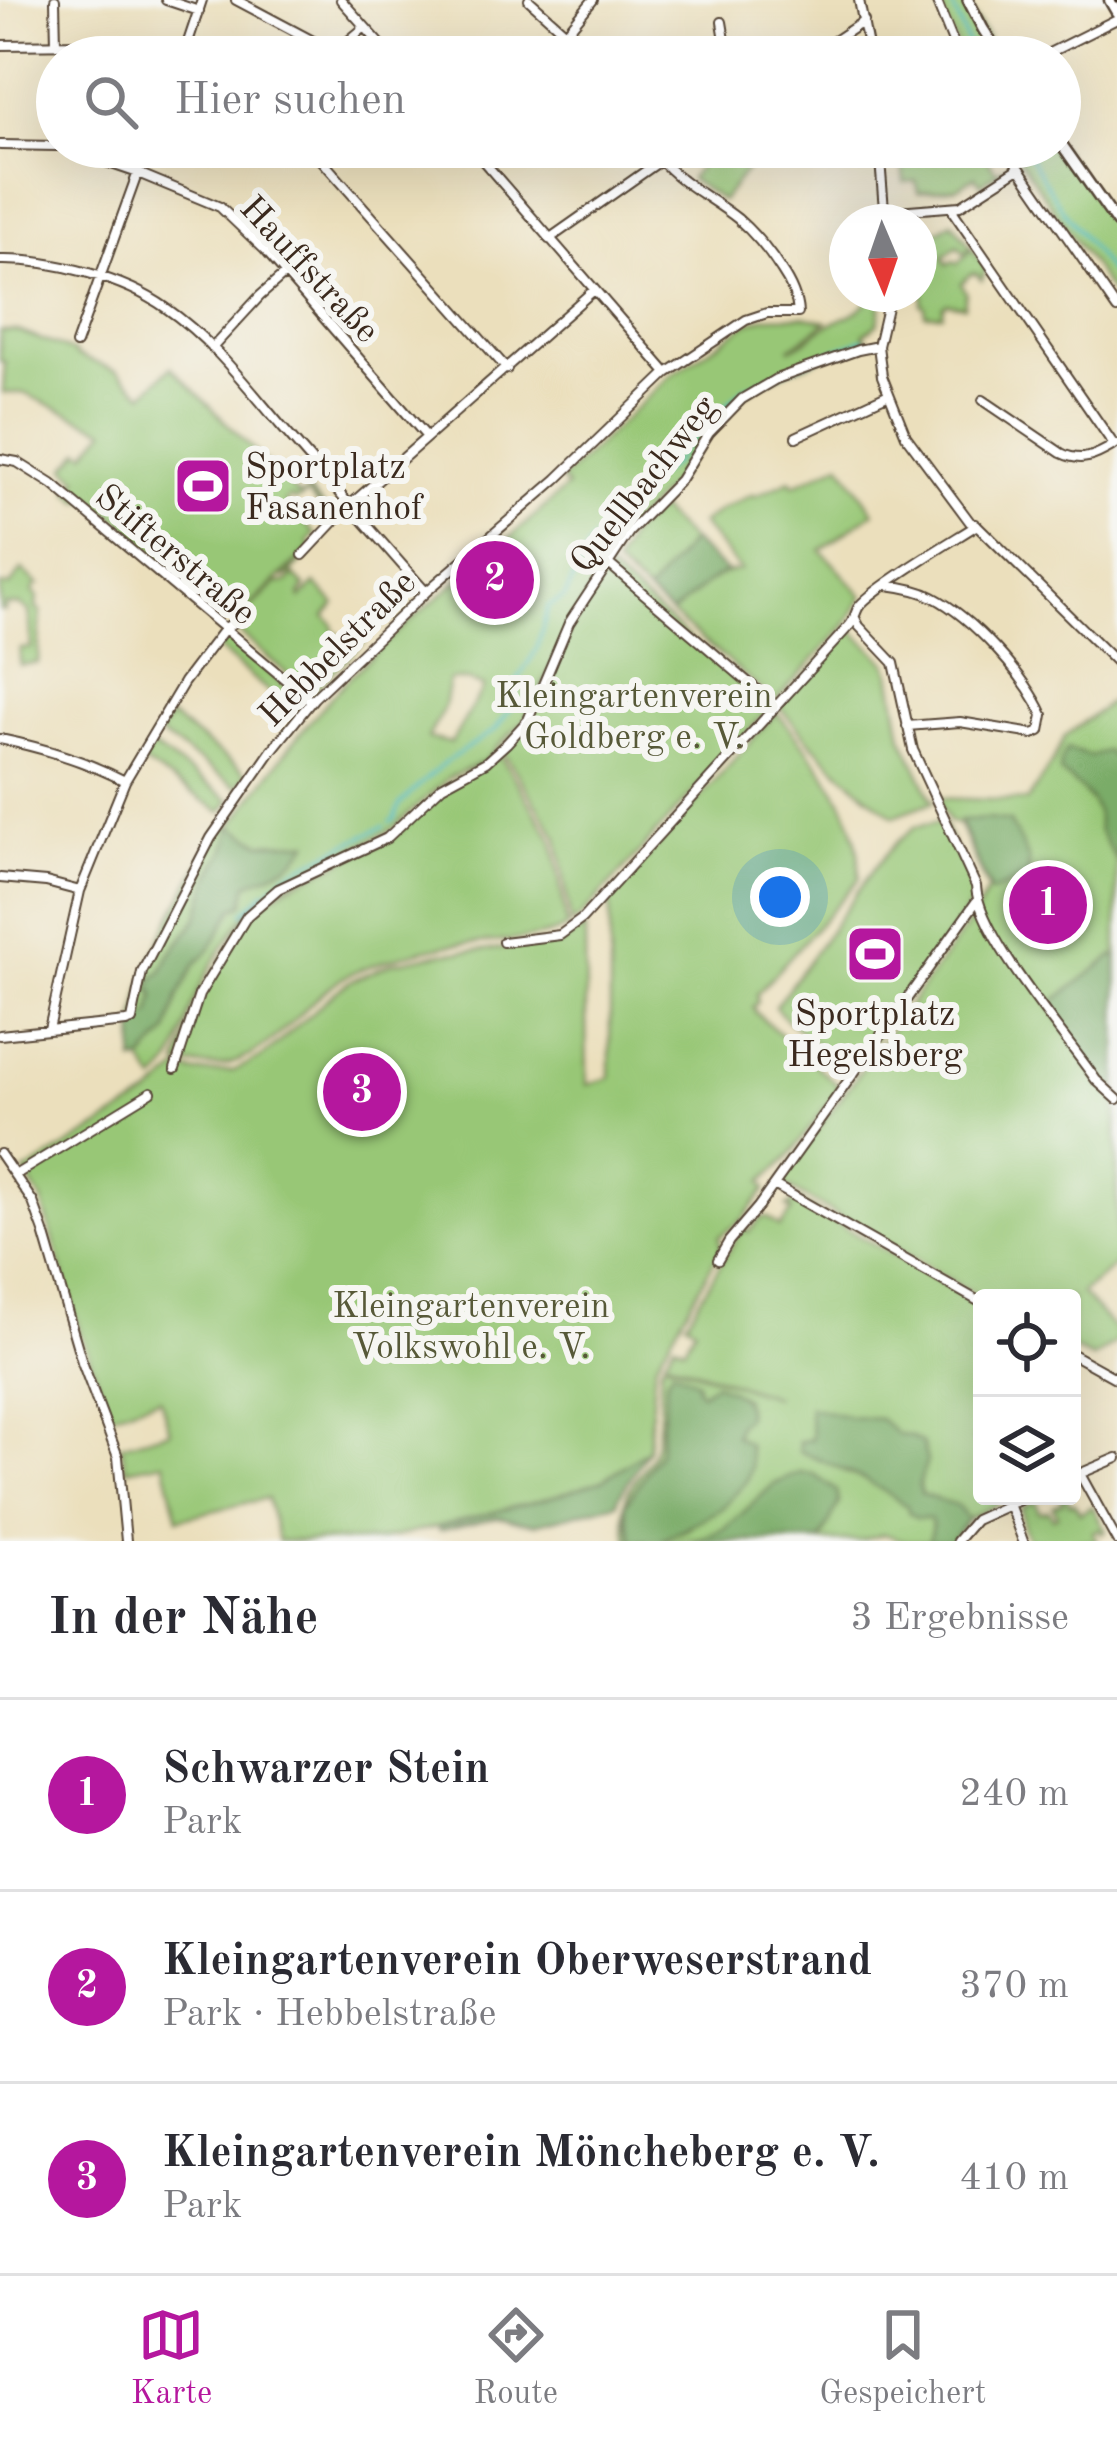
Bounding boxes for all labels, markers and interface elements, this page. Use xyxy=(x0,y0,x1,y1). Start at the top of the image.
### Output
search box xyxy=(36,36,1081,168)
icon: search xyxy=(78,69,144,135)
text: Hier suchen xyxy=(174,79,406,124)
street label: Hauffstraße xyxy=(232,191,384,351)
north arrow xyxy=(829,204,937,312)
street label: Quellbachweg xyxy=(565,390,726,581)
place label: Sportplatz Fasanenhof xyxy=(245,451,424,528)
sports icon: Sportplatz Fasanenhof xyxy=(172,455,234,517)
street label: Stifterstraße xyxy=(88,479,261,633)
pin: 2 xyxy=(456,535,534,625)
street label: Hebbelstraße xyxy=(254,565,424,735)
park label: Kleingartenverein Goldberg e. V. xyxy=(495,680,773,757)
pin: 1 xyxy=(1009,860,1087,950)
your location xyxy=(750,867,810,927)
sports icon: Sportplatz Hegelsberg xyxy=(844,923,906,985)
place label: Sportplatz Hegelsberg xyxy=(787,998,963,1075)
pin: 3 xyxy=(323,1047,401,1137)
map controls xyxy=(973,1289,1081,1505)
button: locate xyxy=(973,1289,1081,1397)
park label: Kleingartenverein Volkswohl e. V. xyxy=(332,1290,610,1367)
button: layers xyxy=(973,1397,1081,1505)
text: In der Nähe xyxy=(48,1594,319,1645)
text: 3 Ergebnisse xyxy=(850,1599,1069,1638)
text: Schwarzer Stein xyxy=(162,1748,490,1793)
text: 1 xyxy=(76,1775,98,1814)
text: 240 m xyxy=(959,1775,1069,1814)
text: Park xyxy=(162,1803,242,1842)
text: Kleingartenverein Oberweserstrand xyxy=(162,1940,872,1985)
text: 2 xyxy=(76,1967,98,2006)
text: 370 m xyxy=(959,1967,1069,2006)
text: Park · Hebbelstraße xyxy=(162,1995,496,2034)
text: Kleingartenverein Möncheberg e. V. xyxy=(162,2132,880,2177)
text: 3 xyxy=(76,2159,98,2198)
text: 410 m xyxy=(959,2159,1069,2198)
text: Park xyxy=(162,2187,242,2226)
tab: Karte xyxy=(131,2302,212,2415)
tab: Route xyxy=(474,2302,558,2415)
tab: Gespeichert xyxy=(819,2302,986,2415)

